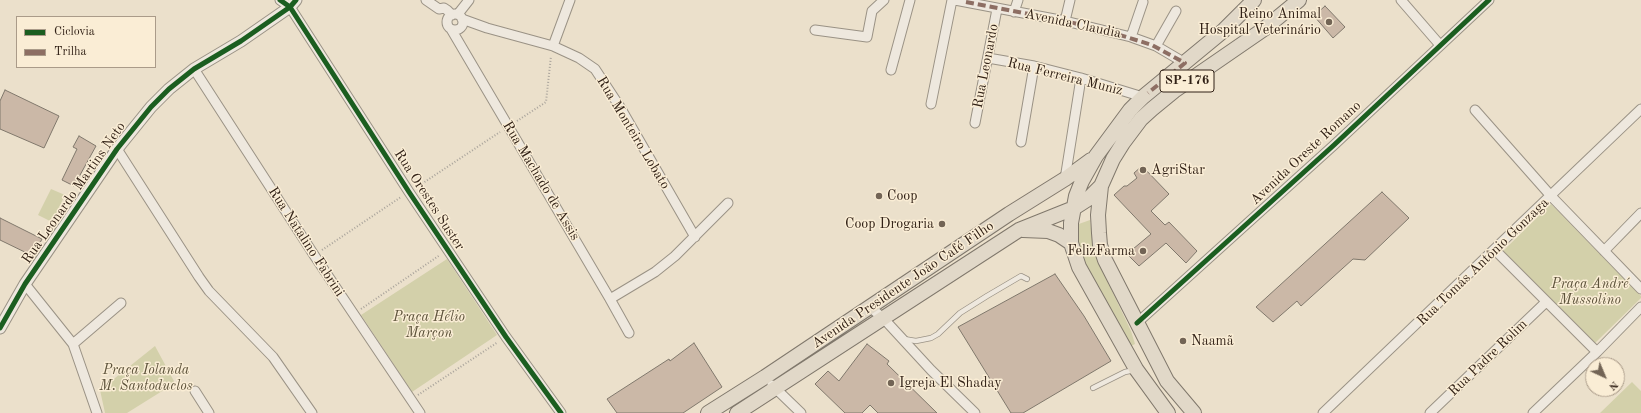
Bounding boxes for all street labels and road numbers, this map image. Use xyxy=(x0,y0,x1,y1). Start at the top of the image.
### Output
street label: Avenida Claudia xyxy=(1023,6,1123,42)
street label: Rua Leonardo xyxy=(970,22,1002,110)
street label: Rua Ferreira Muniz xyxy=(1006,55,1124,99)
road number: SP-176 xyxy=(1160,70,1214,92)
street label: Rua Monteiro Lobato xyxy=(593,74,673,192)
street label: Avenida Oreste Romano xyxy=(1247,97,1365,209)
street label: Rua Machado de Assis xyxy=(499,118,583,244)
street label: Rua Leonardo Martins Neto xyxy=(19,119,129,267)
street label: Rua Orestes Suster xyxy=(390,146,468,254)
street label: Rua Natalino Fabrini xyxy=(264,184,348,300)
street label: Rua Tomás Antônio Gonzaga xyxy=(1414,195,1552,329)
street label: Avenida Presidente João Café Filho xyxy=(809,218,997,352)
street label: Rua Padre Rolim xyxy=(1445,316,1531,400)

